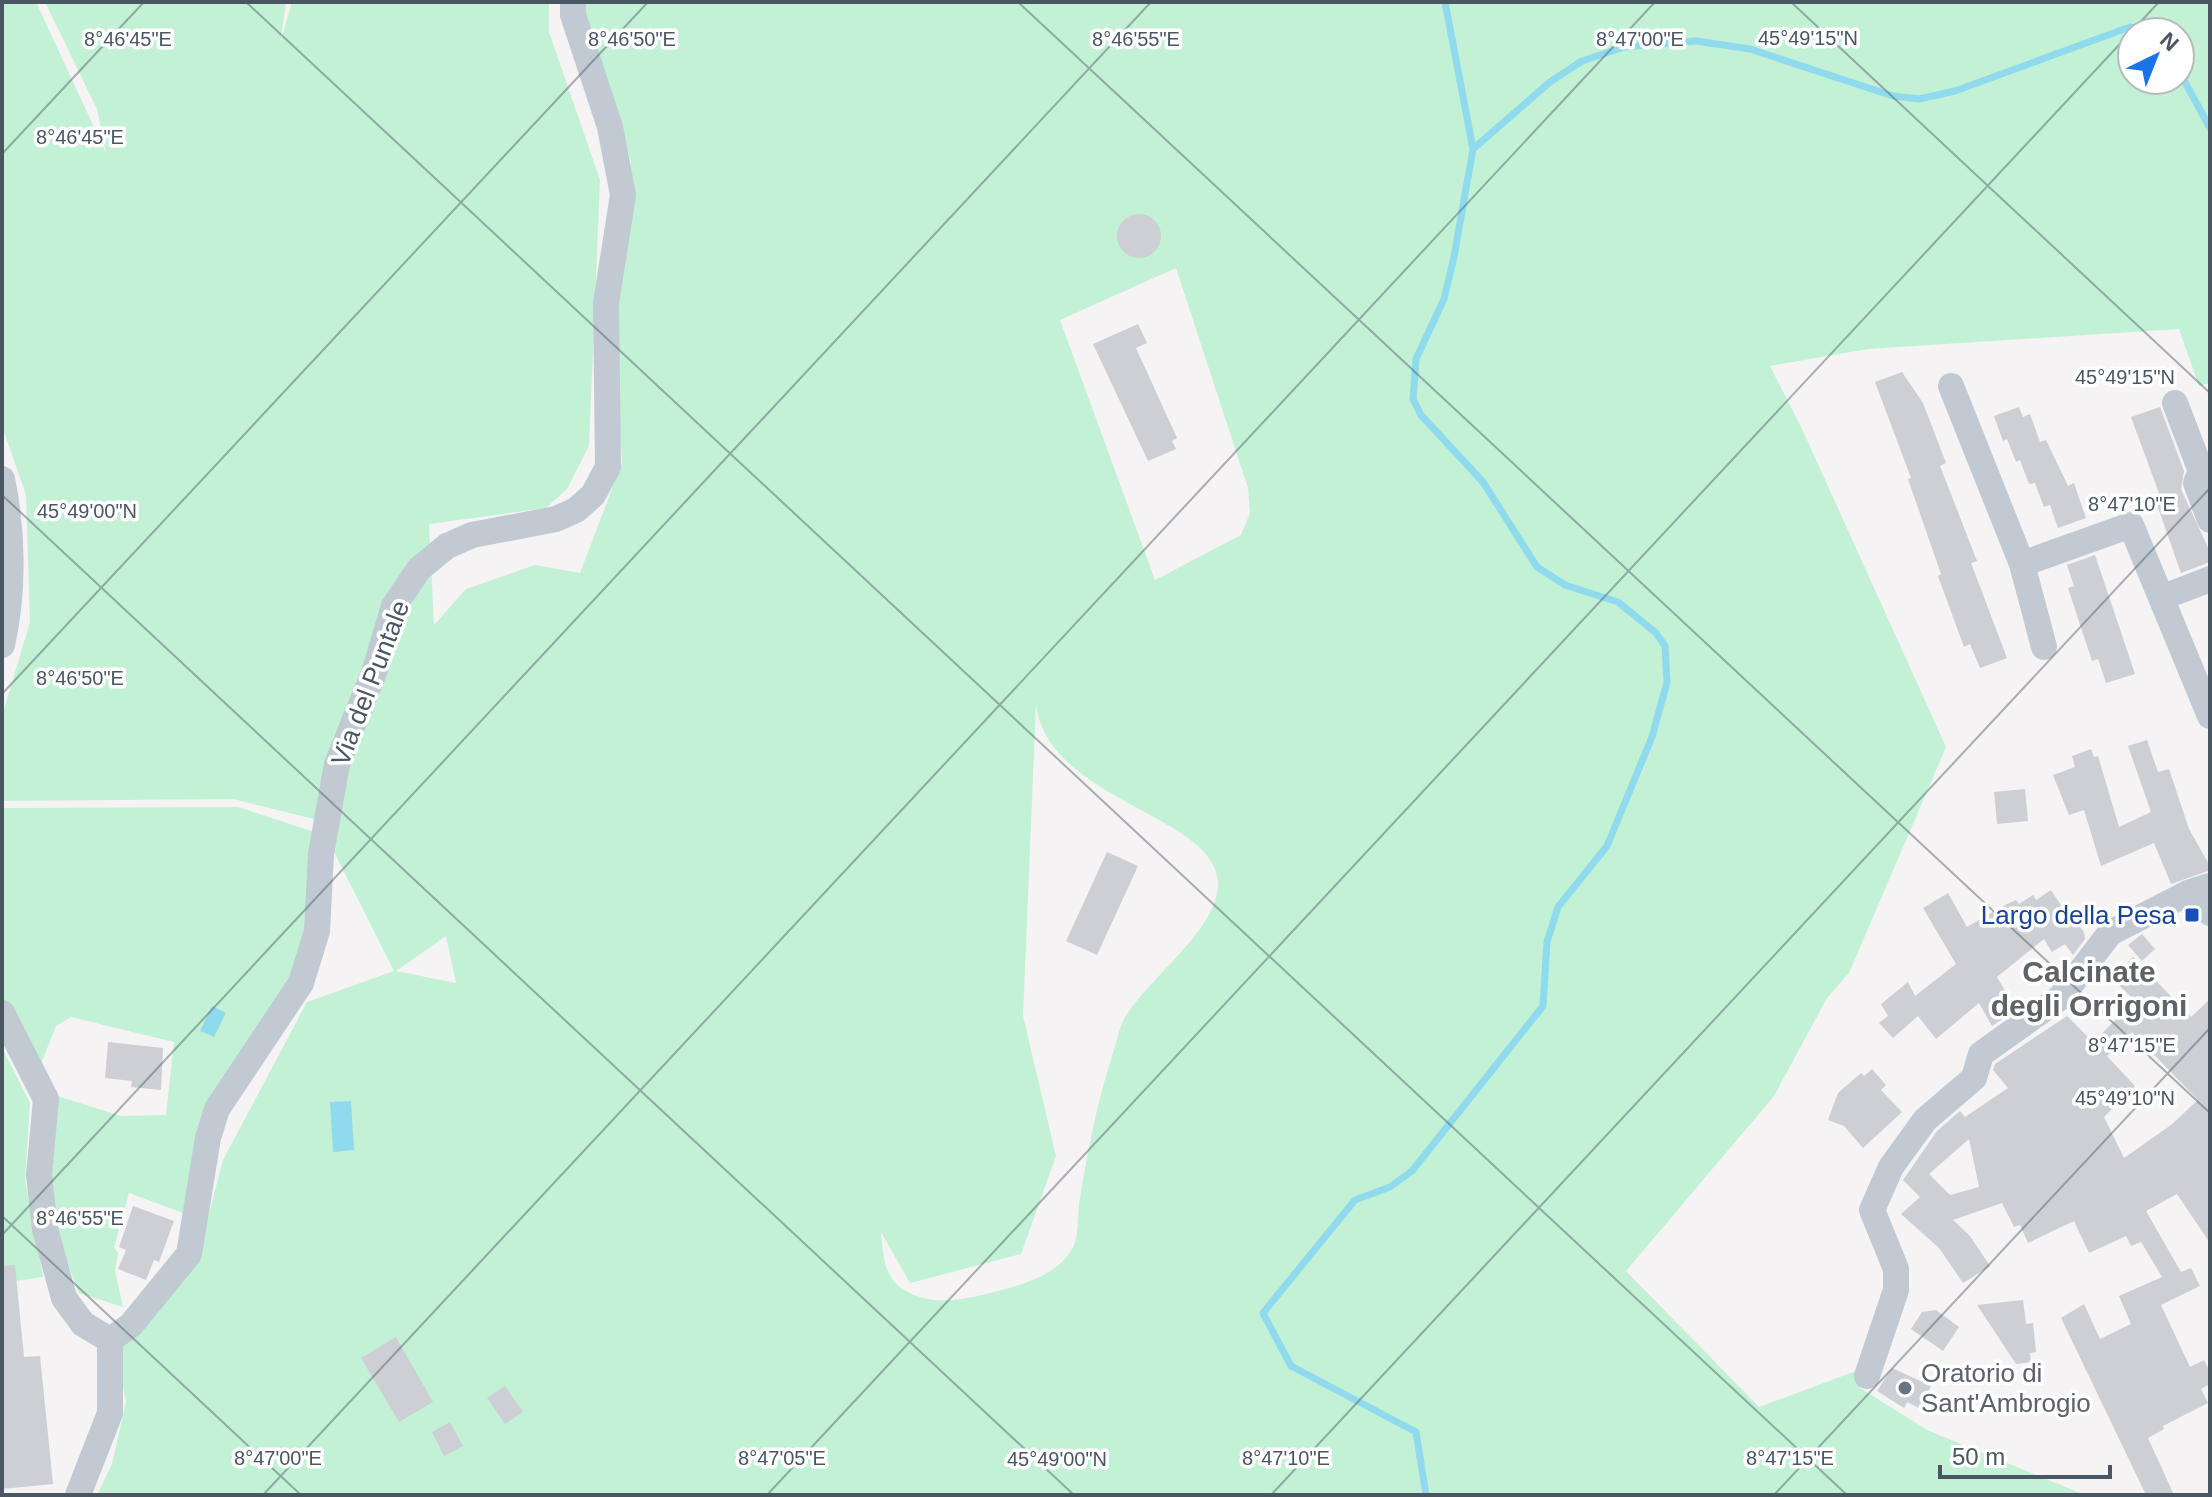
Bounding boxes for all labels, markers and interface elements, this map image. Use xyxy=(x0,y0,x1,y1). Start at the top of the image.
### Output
north arrow xyxy=(2116,16,2196,96)
text: 45°49'15"N xyxy=(1758,27,1858,49)
text: N xyxy=(2155,27,2184,56)
text: 8°46'45"E xyxy=(84,28,172,50)
text: 8°46'50"E xyxy=(588,28,676,50)
text: 8°46'55"E xyxy=(1092,28,1180,50)
text: 8°47'00"E xyxy=(1596,28,1684,50)
text: 8°46'45"E xyxy=(36,126,124,148)
text: 45°49'15"N xyxy=(2075,366,2175,388)
text: 8°47'10"E xyxy=(2088,493,2176,515)
text: 45°49'00"N xyxy=(37,500,137,522)
street label: Via del Puntale xyxy=(325,596,415,770)
text: 8°46'50"E xyxy=(36,667,124,689)
place label: Largo della Pesa xyxy=(1981,900,2177,930)
marker: Largo della Pesa xyxy=(2183,906,2201,924)
district label: Calcinate degli Orrigoni xyxy=(1991,955,2187,1022)
text: 8°47'15"E xyxy=(2088,1034,2176,1056)
text: 45°49'10"N xyxy=(2075,1087,2175,1109)
text: 8°46'55"E xyxy=(36,1207,124,1229)
place label: Oratorio di Sant'Ambrogio xyxy=(1921,1358,2091,1418)
marker: Oratorio di Sant'Ambrogio xyxy=(1896,1379,1914,1397)
scale bar xyxy=(1940,1429,2110,1479)
text: 50 m xyxy=(1952,1443,2005,1470)
text: 8°47'00"E xyxy=(234,1447,322,1469)
text: 8°47'05"E xyxy=(738,1447,826,1469)
text: 8°47'10"E xyxy=(1242,1447,1330,1469)
text: 8°47'15"E xyxy=(1746,1447,1834,1469)
text: 45°49'00"N xyxy=(1007,1448,1107,1470)

